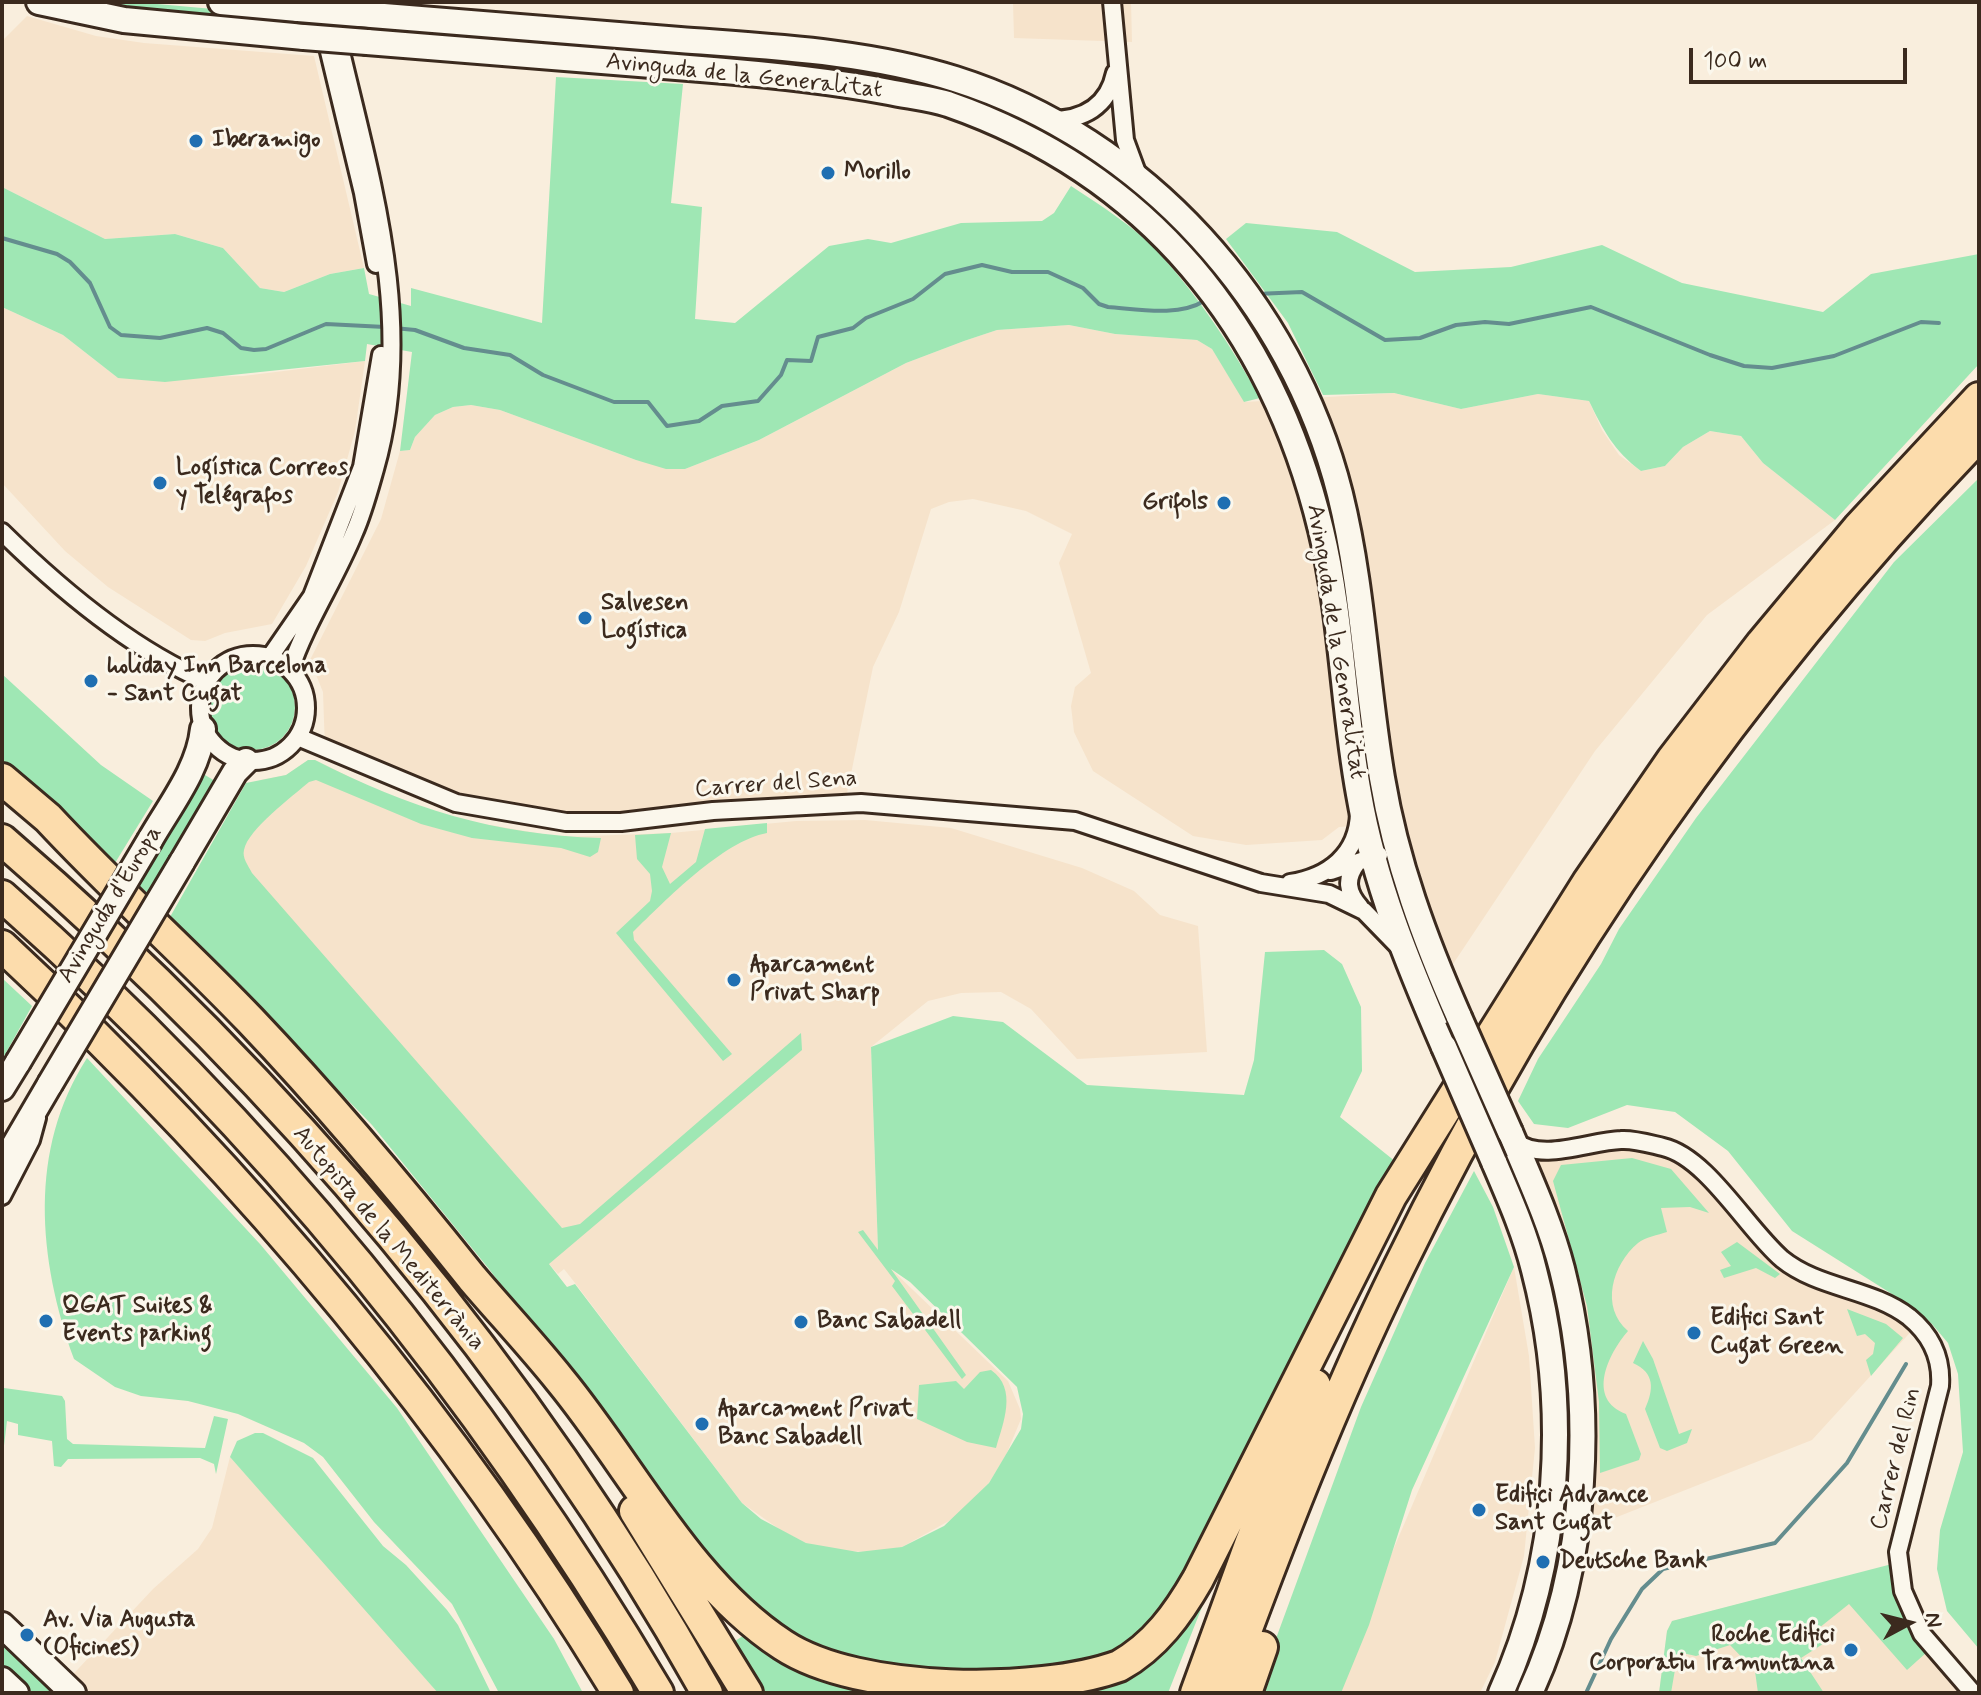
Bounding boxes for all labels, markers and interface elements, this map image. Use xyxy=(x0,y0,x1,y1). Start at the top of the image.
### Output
scale bar xyxy=(1693,32,1911,82)
text: 100 m xyxy=(1703,46,1767,77)
street label: Avinguda de la Generalitat xyxy=(604,48,884,106)
place label: Iberamigo xyxy=(212,127,320,155)
marker: Iberamigo xyxy=(187,132,205,150)
place label: Morillo xyxy=(844,159,911,187)
marker: Morillo xyxy=(819,164,837,182)
place label: Logística Correos y Telégrafos xyxy=(176,455,348,511)
marker: Logística Correos y Telégrafos xyxy=(151,474,169,492)
place label: Grifols xyxy=(1142,489,1208,517)
marker: Grifols xyxy=(1215,494,1233,512)
street label: Avinguda de la Generalitat xyxy=(1299,503,1371,781)
place label: Salvesen Logística xyxy=(601,590,689,646)
marker: Salvesen Logística xyxy=(576,609,594,627)
place label: holiday Inn Barcelona - Sant Cugat xyxy=(107,653,327,709)
marker: holiday Inn Barcelona - Sant Cugat xyxy=(82,672,100,690)
street label: Carrer del Sena xyxy=(694,765,858,805)
street label: Avinguda d'Europa xyxy=(53,821,169,989)
place label: Aparcament Privat Sharp xyxy=(750,952,880,1008)
marker: Aparcament Privat Sharp xyxy=(725,971,743,989)
street label: Autopista de la Mediterrània xyxy=(286,1121,490,1357)
place label: QGAT Suites & Events parking xyxy=(62,1293,213,1349)
place label: Edifici Sant Cugat Green xyxy=(1710,1305,1843,1361)
place label: Banc Sabadell xyxy=(817,1308,961,1336)
marker: QGAT Suites & Events parking xyxy=(37,1312,55,1330)
marker: Banc Sabadell xyxy=(792,1313,810,1331)
marker: Edifici Sant Cugat Green xyxy=(1685,1324,1703,1342)
street label: Carrer del Rin xyxy=(1865,1385,1929,1533)
place label: Aparcament Privat Banc Sabadell xyxy=(718,1396,913,1452)
marker: Aparcament Privat Banc Sabadell xyxy=(693,1415,711,1433)
place label: Edifici Advance Sant Cugat xyxy=(1495,1482,1648,1538)
marker: Edifici Advance Sant Cugat xyxy=(1470,1501,1488,1519)
place label: Deutsche Bank xyxy=(1559,1548,1707,1576)
marker: Deutsche Bank xyxy=(1534,1553,1552,1571)
north arrow xyxy=(1869,1583,1949,1663)
place label: Av. Via Augusta (Oficines) xyxy=(43,1607,196,1663)
text: N xyxy=(1918,1611,1948,1629)
place label: Roche Edifici Corporatiu Tramuntana xyxy=(1589,1622,1835,1678)
marker: Av. Via Augusta (Oficines) xyxy=(18,1626,36,1644)
marker: Roche Edifici Corporatiu Tramuntana xyxy=(1842,1641,1860,1659)

